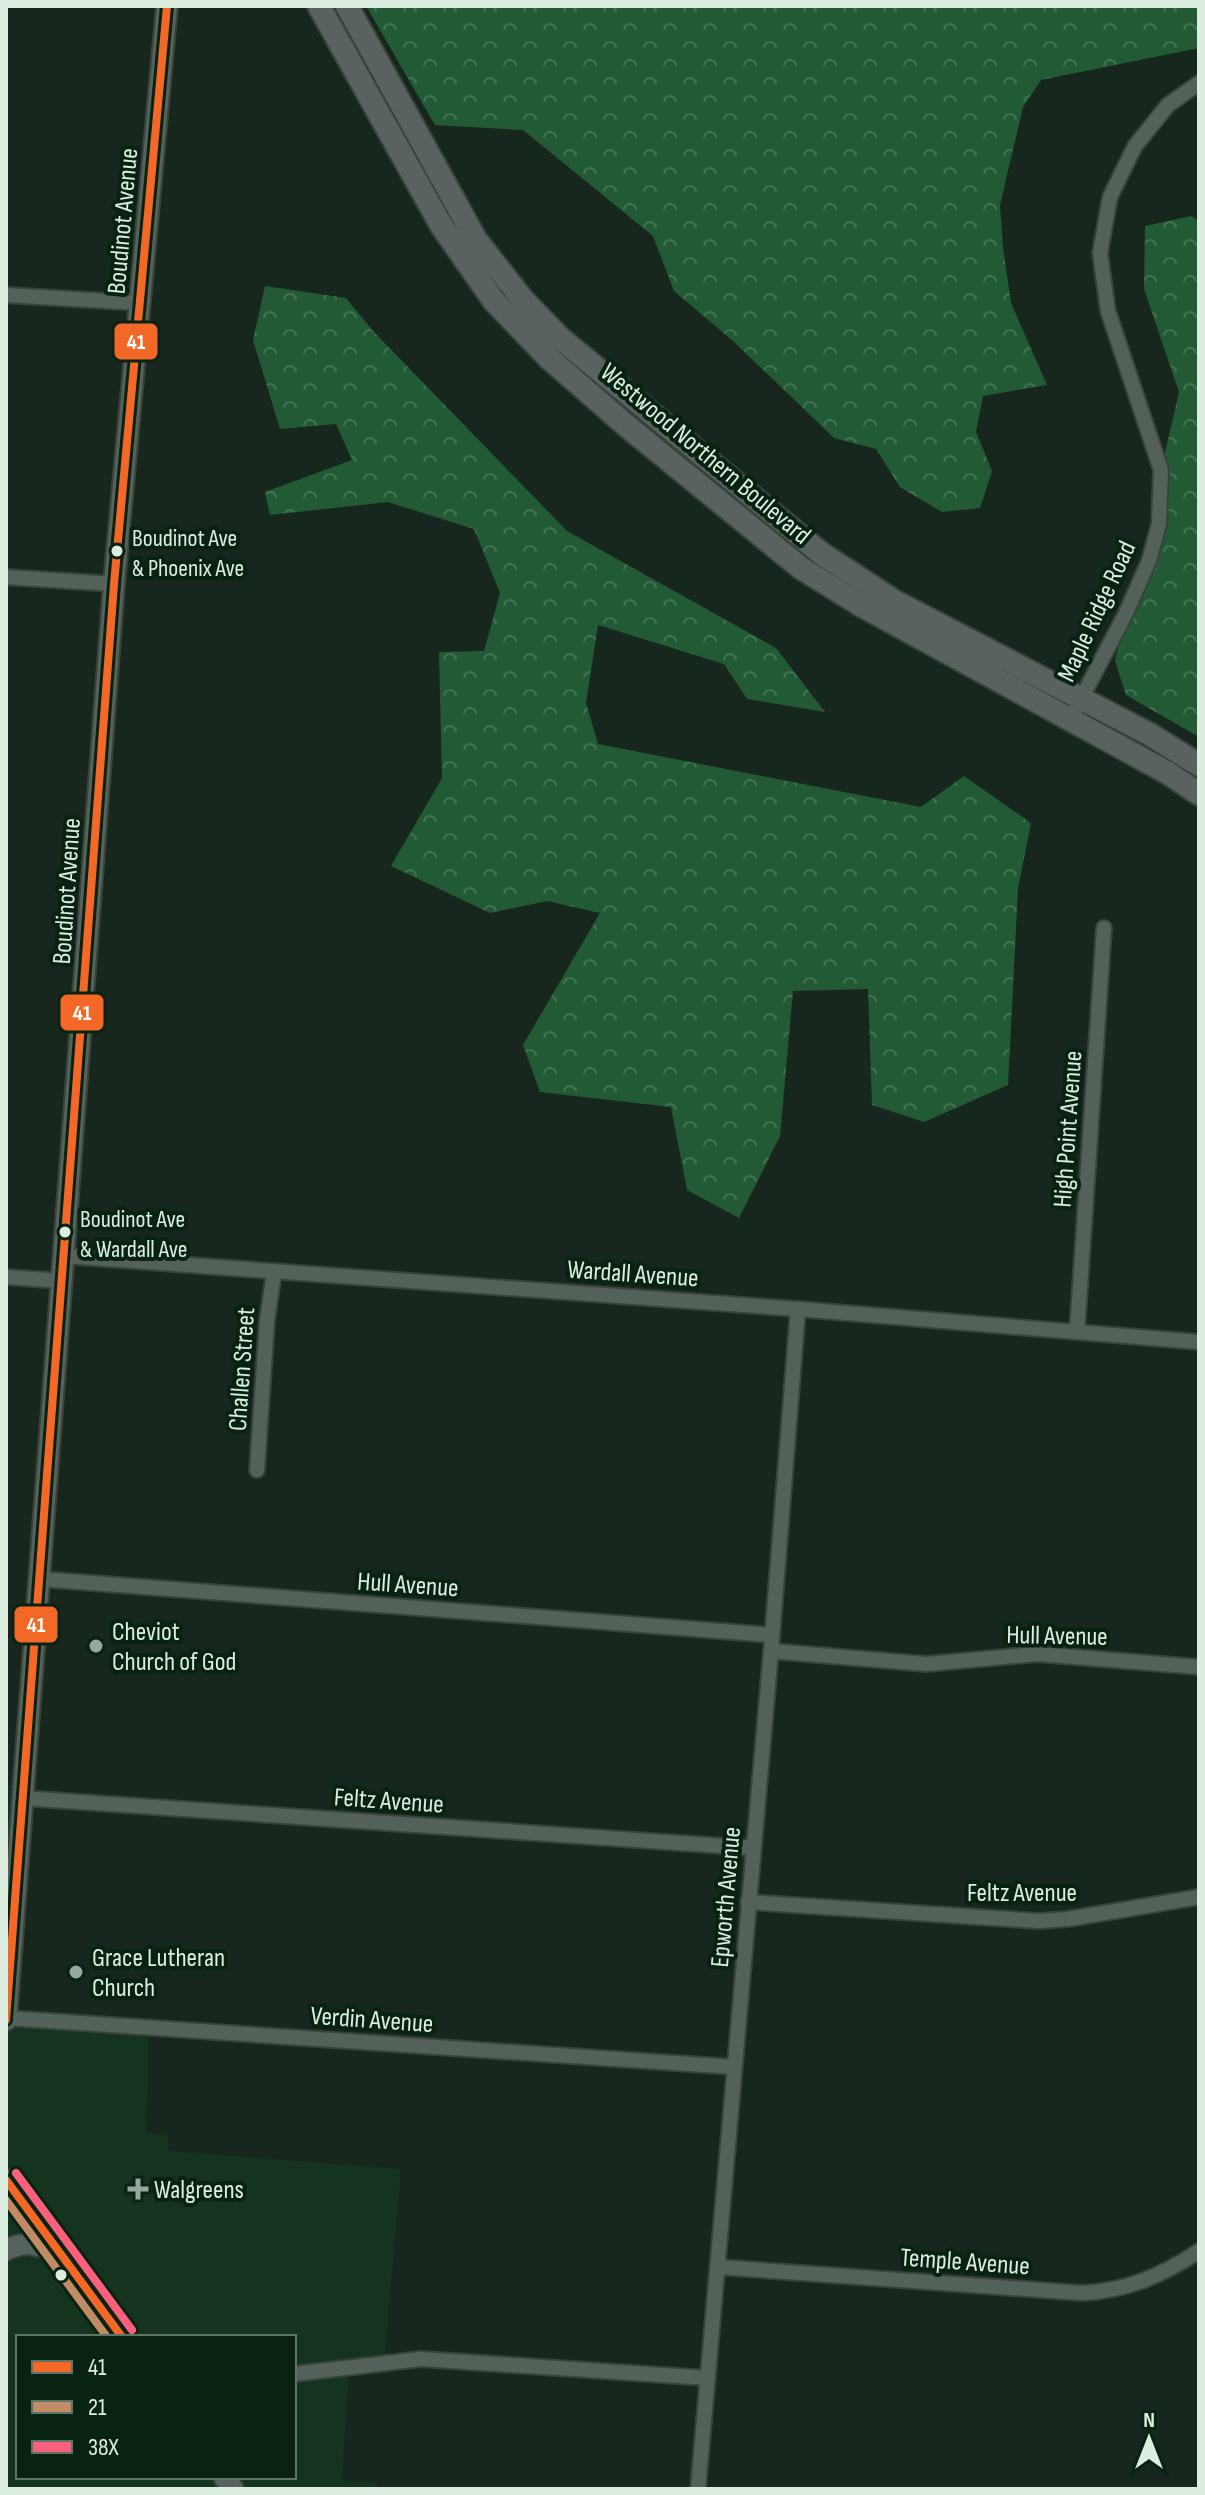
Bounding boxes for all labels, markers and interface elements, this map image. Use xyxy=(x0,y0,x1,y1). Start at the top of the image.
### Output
street label: Boudinot Avenue xyxy=(102,147,145,295)
line badge: 41 xyxy=(113,322,159,361)
text: 41 xyxy=(127,329,146,356)
street label: Westwood Northern Boulevard xyxy=(593,357,817,551)
place label: Boudinot Ave & Phoenix Ave xyxy=(132,524,244,583)
street label: Maple Ridge Road xyxy=(1051,536,1143,687)
marker: Boudinot Ave & Phoenix Ave xyxy=(109,543,125,559)
street label: Boudinot Avenue xyxy=(47,817,88,965)
line badge: 41 xyxy=(59,993,105,1032)
text: 41 xyxy=(73,1000,92,1027)
street label: High Point Avenue xyxy=(1048,1050,1089,1209)
place label: Boudinot Ave & Wardall Ave xyxy=(80,1205,187,1264)
marker: Boudinot Ave & Wardall Ave xyxy=(57,1224,73,1240)
street label: Wardall Avenue xyxy=(566,1254,700,1295)
street label: Challen Street xyxy=(223,1306,262,1432)
street label: Hull Avenue xyxy=(356,1566,460,1604)
line badge: 41 xyxy=(13,1605,59,1644)
text: 41 xyxy=(27,1612,46,1639)
place label: Cheviot Church of God xyxy=(112,1617,236,1678)
street label: Hull Avenue xyxy=(1006,1620,1108,1653)
marker: Cheviot Church of God xyxy=(87,1637,105,1655)
street label: Feltz Avenue xyxy=(333,1782,445,1821)
street label: Epworth Avenue xyxy=(705,1825,748,1969)
street label: Feltz Avenue xyxy=(967,1878,1077,1909)
place label: Grace Lutheran Church xyxy=(92,1943,225,2004)
marker: Grace Lutheran Church xyxy=(67,1963,85,1981)
street label: Verdin Avenue xyxy=(310,2001,434,2040)
place label: Walgreens xyxy=(154,2175,244,2206)
marker: Walgreens xyxy=(129,2180,147,2198)
street label: Temple Avenue xyxy=(899,2243,1031,2282)
unlabelled marker xyxy=(53,2267,69,2283)
legend xyxy=(16,2335,296,2479)
text: 41 xyxy=(88,2353,107,2382)
text: 21 xyxy=(88,2393,107,2422)
north arrow xyxy=(1109,2399,1189,2479)
text: N xyxy=(1143,2407,1155,2434)
text: 38X xyxy=(88,2433,119,2462)

